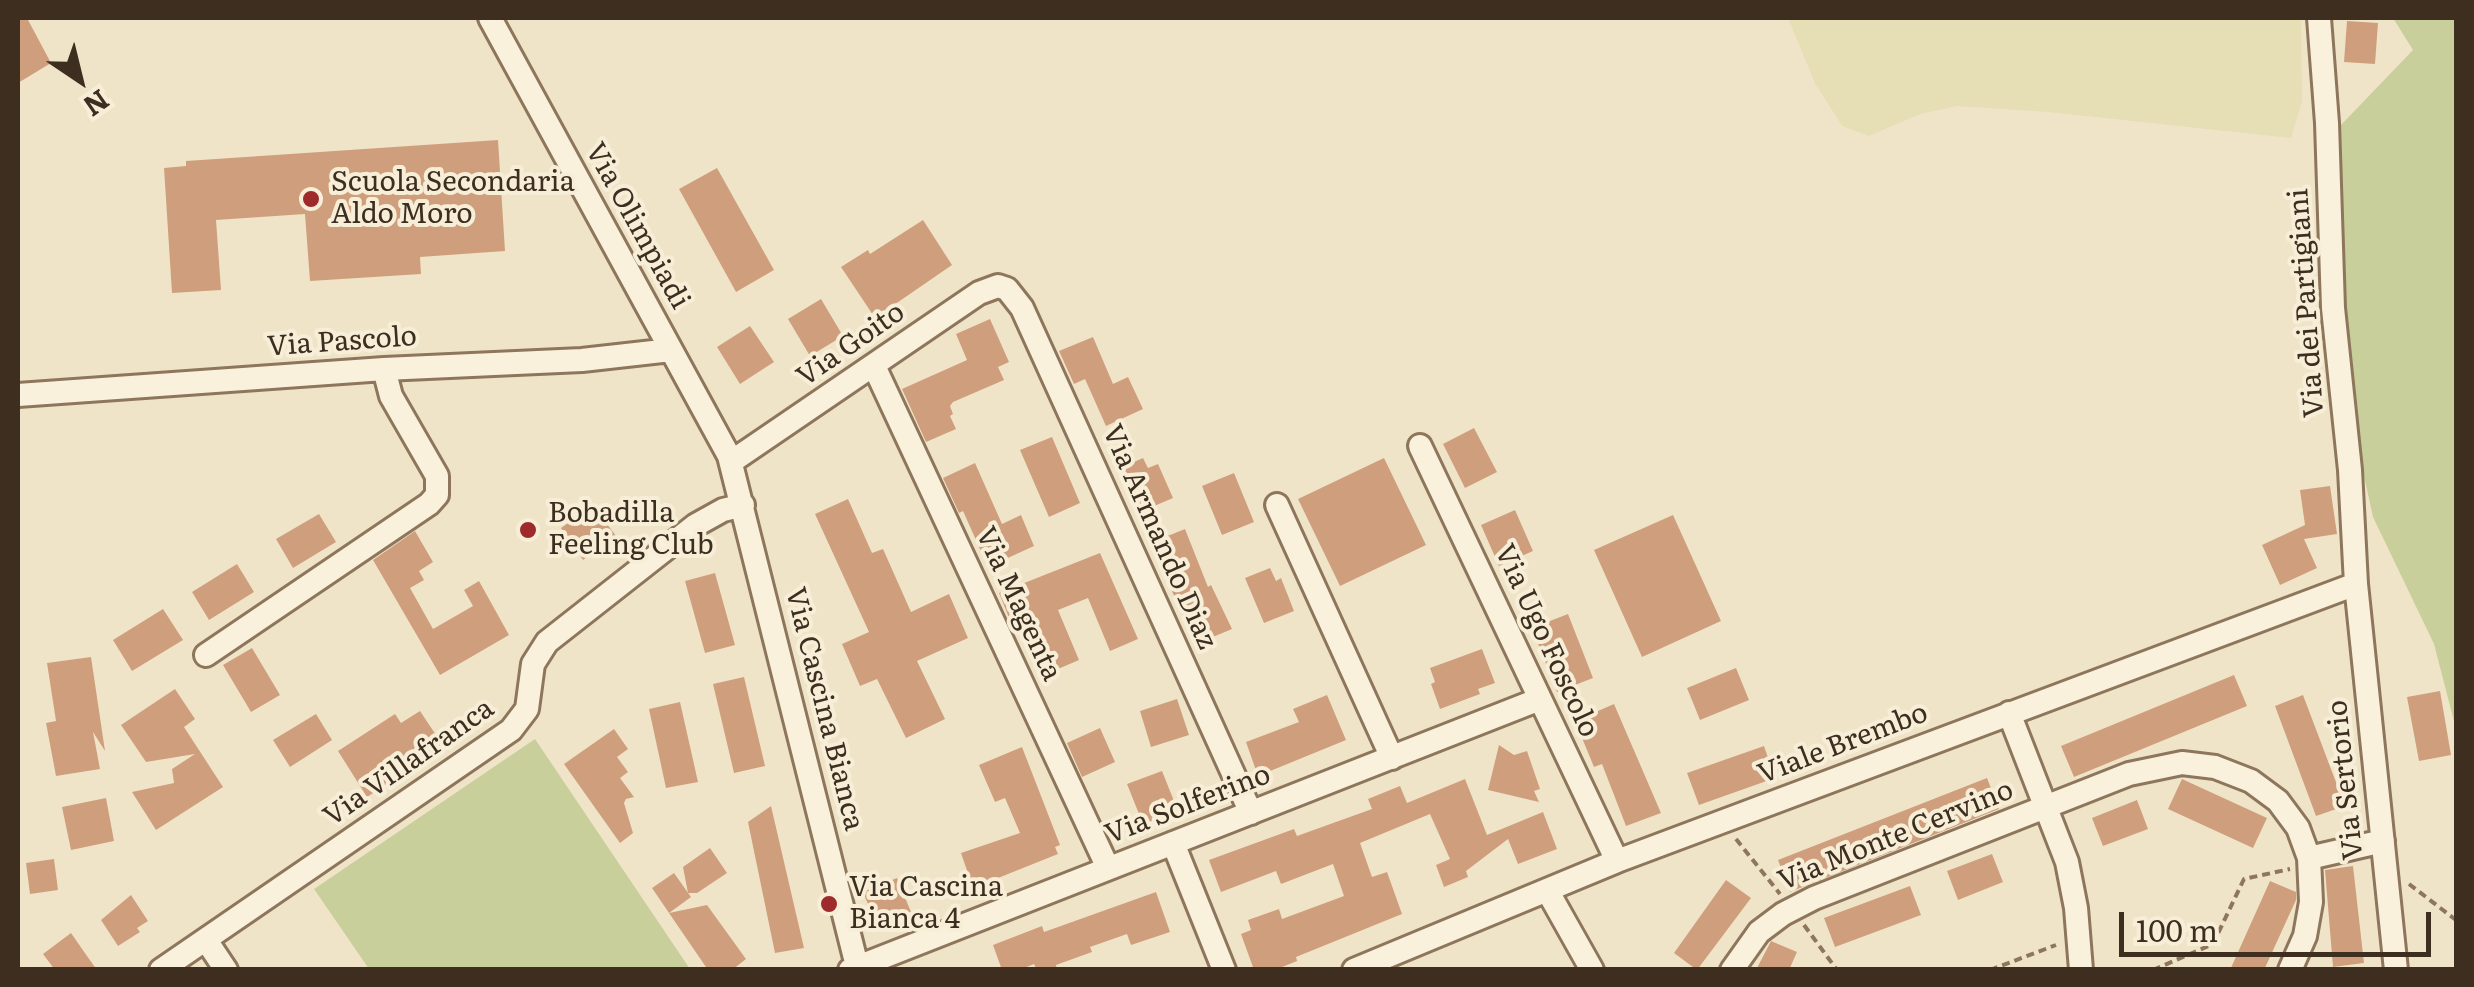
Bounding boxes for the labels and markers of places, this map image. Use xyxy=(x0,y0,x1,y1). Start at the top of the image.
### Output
place label: Scuola Secondaria Aldo Moro xyxy=(331,166,575,232)
marker: Scuola Secondaria Aldo Moro xyxy=(300,188,322,210)
place label: Bobadilla Feeling Club xyxy=(548,497,714,563)
marker: Bobadilla Feeling Club xyxy=(517,519,539,541)
place label: Via Cascina Bianca 4 xyxy=(849,871,1003,937)
marker: Via Cascina Bianca 4 xyxy=(818,893,840,915)

